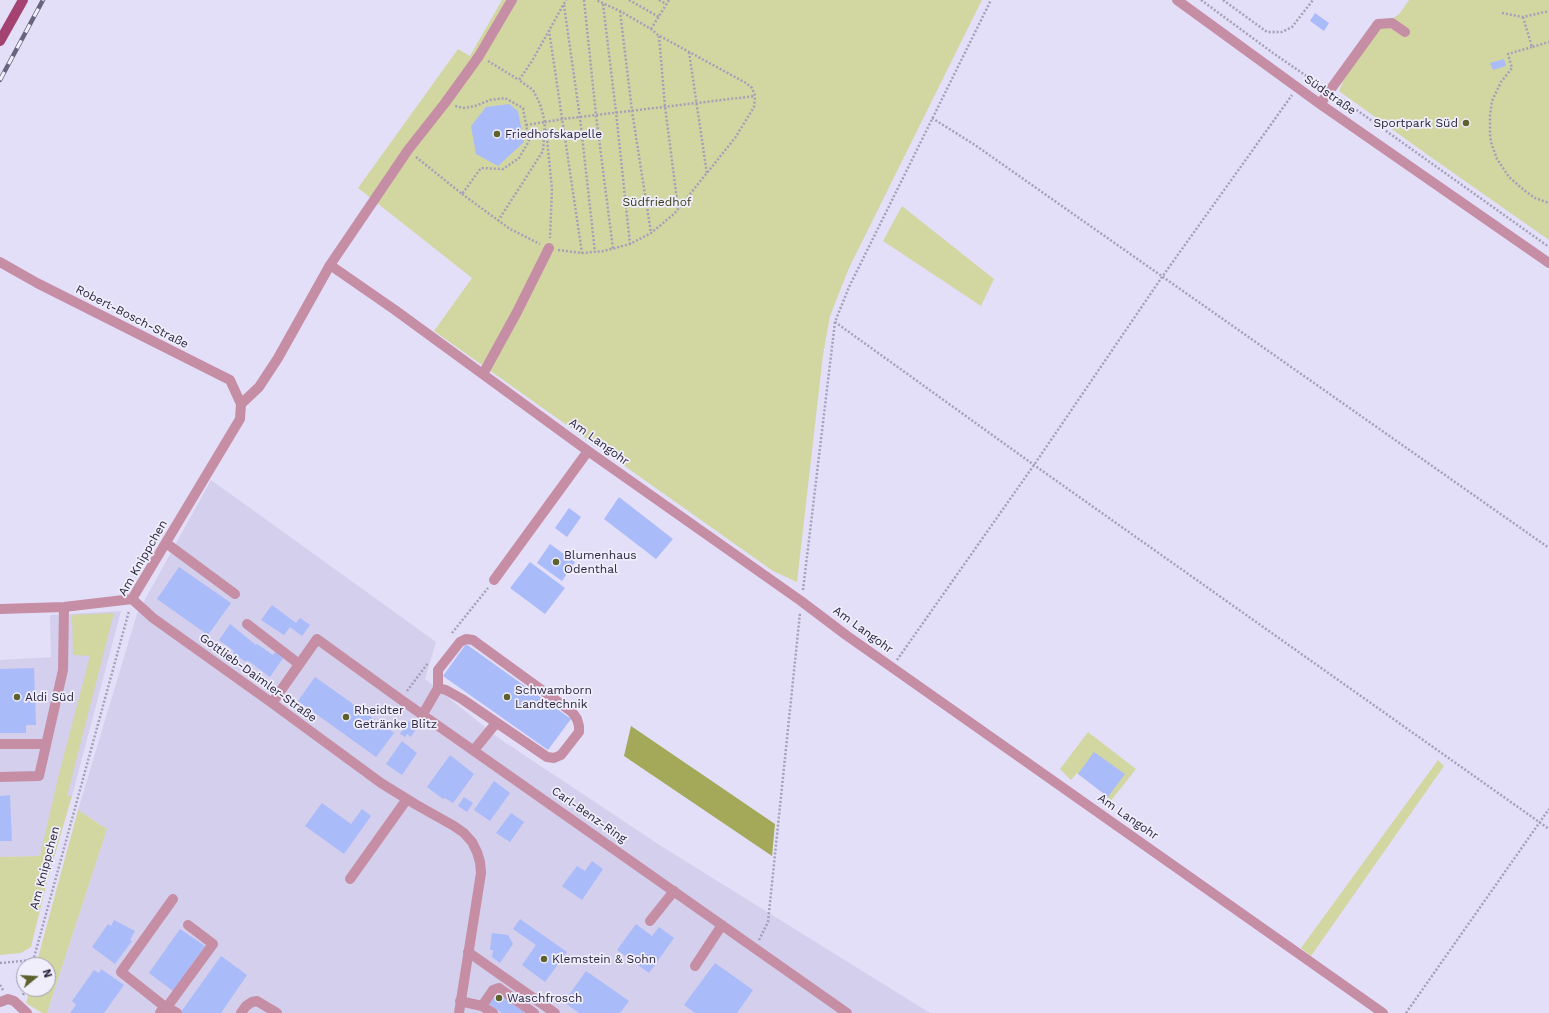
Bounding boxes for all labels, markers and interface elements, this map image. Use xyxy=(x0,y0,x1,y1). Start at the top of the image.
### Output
street label: Südstraße xyxy=(1301,72,1359,118)
place label: Sportpark Süd xyxy=(1373,116,1458,130)
marker: Sportpark Süd xyxy=(1461,118,1471,128)
place label: Friedhofskapelle xyxy=(505,127,602,141)
marker: Friedhofskapelle xyxy=(492,129,502,139)
park label: Südfriedhof xyxy=(622,195,692,209)
street label: Robert-Bosch-Straße xyxy=(73,282,191,352)
street label: Am Langohr xyxy=(566,415,632,469)
street label: Am Knippchen xyxy=(115,517,171,599)
place label: Blumenhaus Odenthal xyxy=(564,548,637,576)
marker: Blumenhaus Odenthal xyxy=(551,557,561,567)
street label: Am Langohr xyxy=(830,603,896,657)
street label: Gottlieb-Daimler-Straße xyxy=(196,631,320,725)
place label: Schwamborn Landtechnik xyxy=(515,683,592,711)
place label: Aldi Süd xyxy=(25,690,74,704)
marker: Aldi Süd xyxy=(12,692,22,702)
marker: Schwamborn Landtechnik xyxy=(502,692,512,702)
place label: Rheidter Getränke Blitz xyxy=(354,703,437,731)
marker: Rheidter Getränke Blitz xyxy=(341,712,351,722)
street label: Carl-Benz-Ring xyxy=(549,784,629,846)
street label: Am Langohr xyxy=(1095,791,1161,843)
street label: Am Knippchen xyxy=(27,825,63,911)
place label: Klemstein & Sohn xyxy=(552,952,656,966)
marker: Klemstein & Sohn xyxy=(539,954,549,964)
north arrow xyxy=(16,957,56,997)
text: N xyxy=(39,968,54,979)
place label: Waschfrosch xyxy=(507,991,582,1005)
marker: Waschfrosch xyxy=(494,993,504,1003)

